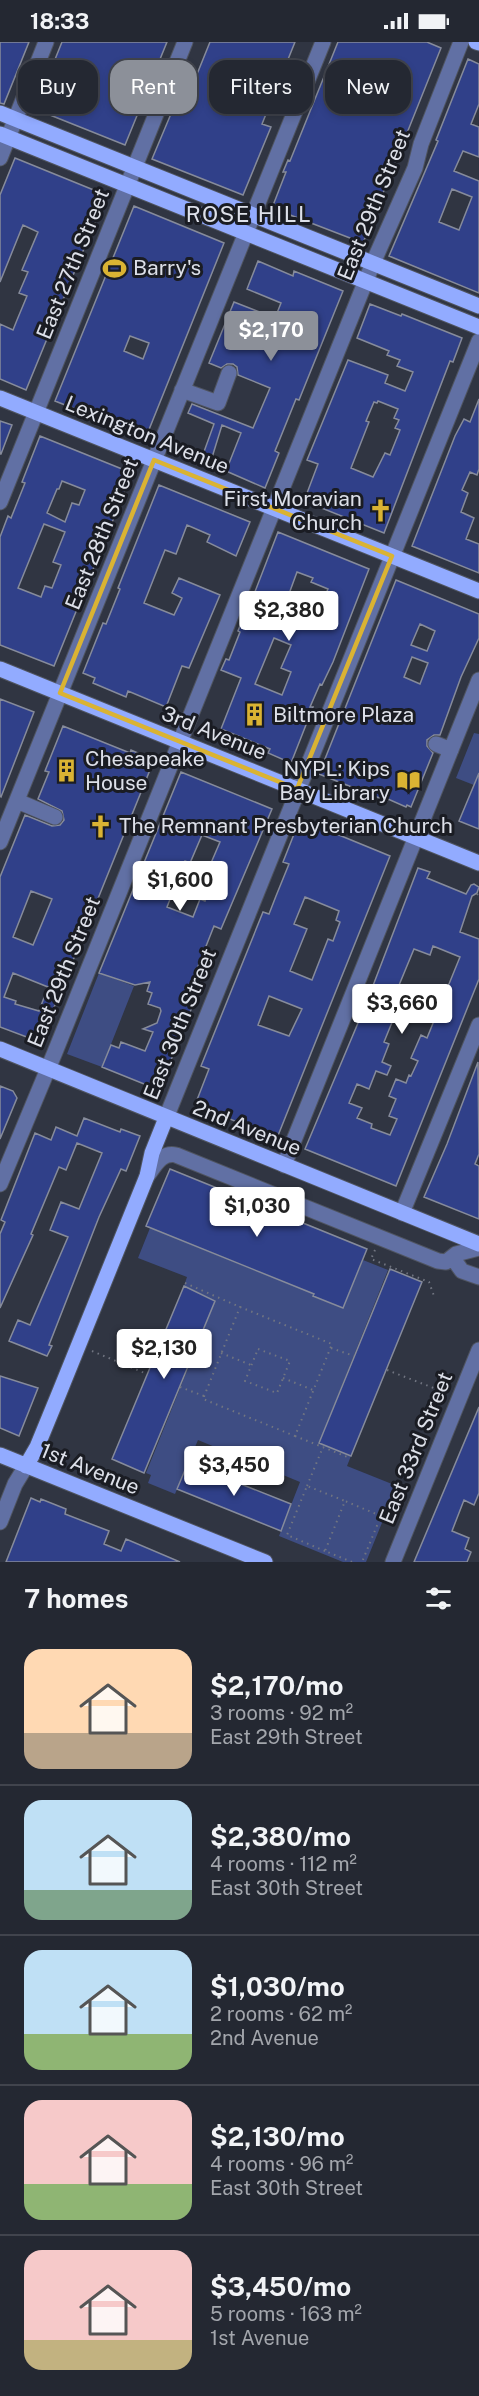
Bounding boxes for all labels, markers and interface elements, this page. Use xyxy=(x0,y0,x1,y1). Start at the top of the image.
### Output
text: 18:33 xyxy=(30,8,89,34)
chip: Buy xyxy=(18,60,98,114)
chip: Rent xyxy=(110,60,197,114)
chip: Filters xyxy=(209,60,313,114)
chip: New xyxy=(325,60,411,114)
street label: East 29th Street xyxy=(332,126,415,284)
street label: East 27th Street xyxy=(31,185,114,343)
district label: ROSE HILL xyxy=(186,201,312,227)
sports icon: Barry's xyxy=(102,255,128,281)
place label: Barry's xyxy=(133,255,201,280)
pin: $2,170 xyxy=(222,311,320,362)
text: $2,170 xyxy=(238,318,304,342)
street label: Lexington Avenue xyxy=(62,390,233,479)
street label: East 28th Street xyxy=(60,455,143,613)
place label: First Moravian Church xyxy=(223,486,362,535)
church icon: First Moravian Church xyxy=(367,498,393,524)
pin: $2,380 xyxy=(240,591,338,642)
text: $2,380 xyxy=(253,598,325,622)
street label: 3rd Avenue xyxy=(158,700,270,765)
building icon: Biltmore Plaza xyxy=(242,702,268,728)
place label: Biltmore Plaza xyxy=(273,702,414,727)
place label: Chesapeake House xyxy=(85,746,205,795)
place label: NYPL: Kips Bay Library xyxy=(279,756,390,805)
building icon: Chesapeake House xyxy=(54,758,80,784)
library icon: NYPL: Kips Bay Library xyxy=(395,768,421,794)
church icon: The Remnant Presbyterian Church xyxy=(88,813,114,839)
place label: The Remnant Presbyterian Church xyxy=(119,813,453,838)
pin: $1,600 xyxy=(131,861,229,912)
text: $1,600 xyxy=(147,868,213,892)
street label: East 29th Street xyxy=(22,893,105,1051)
street label: East 30th Street xyxy=(138,945,221,1103)
pin: $3,660 xyxy=(353,984,451,1035)
text: $3,660 xyxy=(366,991,438,1015)
street label: 2nd Avenue xyxy=(189,1095,305,1161)
pin: $1,030 xyxy=(208,1187,306,1238)
text: $1,030 xyxy=(224,1194,290,1218)
pin: $2,130 xyxy=(115,1329,213,1380)
text: $2,130 xyxy=(131,1336,197,1360)
street label: East 33rd Street xyxy=(374,1368,457,1527)
street label: 1st Avenue xyxy=(37,1437,143,1500)
pin: $3,450 xyxy=(185,1446,283,1497)
text: $3,450 xyxy=(198,1453,270,1477)
icon: filters xyxy=(422,1582,455,1615)
text: 7 homes xyxy=(24,1583,128,1614)
text: $2,170/mo xyxy=(210,1670,343,1701)
icon: home xyxy=(72,1673,144,1745)
text: 3 rooms · 92 m² xyxy=(210,1701,353,1725)
text: East 29th Street xyxy=(210,1725,363,1749)
text: $2,380/mo xyxy=(210,1821,351,1852)
icon: home xyxy=(72,1824,144,1896)
text: 4 rooms · 112 m² xyxy=(210,1852,357,1876)
text: East 30th Street xyxy=(210,1876,363,1900)
text: $1,030/mo xyxy=(210,1971,345,2002)
icon: home xyxy=(72,1974,144,2046)
text: 2 rooms · 62 m² xyxy=(210,2002,352,2026)
text: 2nd Avenue xyxy=(210,2026,319,2050)
text: $2,130/mo xyxy=(210,2121,345,2152)
icon: home xyxy=(72,2124,144,2196)
text: 4 rooms · 96 m² xyxy=(210,2152,353,2176)
text: East 30th Street xyxy=(210,2176,363,2200)
text: $3,450/mo xyxy=(210,2271,351,2302)
icon: home xyxy=(72,2274,144,2346)
text: 5 rooms · 163 m² xyxy=(210,2302,362,2326)
text: 1st Avenue xyxy=(210,2326,309,2350)

